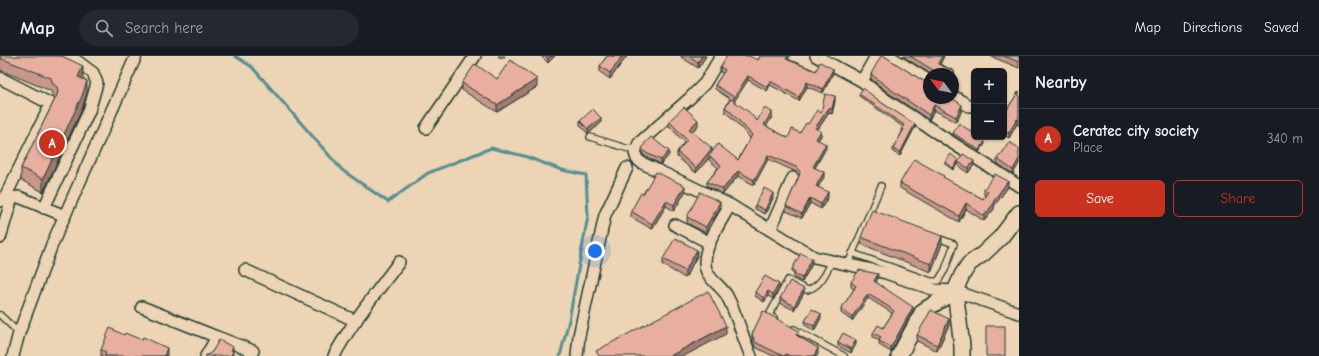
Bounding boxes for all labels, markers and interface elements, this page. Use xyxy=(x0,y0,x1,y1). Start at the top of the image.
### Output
search box xyxy=(79,10,359,46)
text: Map xyxy=(20,17,55,39)
icon: search xyxy=(93,17,115,39)
text: Search here xyxy=(125,19,203,37)
text: Map xyxy=(1134,19,1161,36)
text: Directions xyxy=(1183,19,1242,36)
text: Saved xyxy=(1264,19,1299,36)
north arrow xyxy=(923,68,959,104)
map controls xyxy=(971,68,1007,140)
button: + xyxy=(971,68,1007,104)
text: Nearby xyxy=(1035,73,1086,92)
button: − xyxy=(971,104,1007,140)
text: Ceratec city society xyxy=(1073,122,1199,140)
pin: A xyxy=(39,128,65,158)
text: A xyxy=(1044,131,1052,146)
text: 340 m xyxy=(1267,131,1303,146)
text: Place xyxy=(1073,140,1103,155)
button: Save xyxy=(1035,180,1165,217)
button: Share xyxy=(1173,180,1303,217)
your location xyxy=(585,241,605,261)

